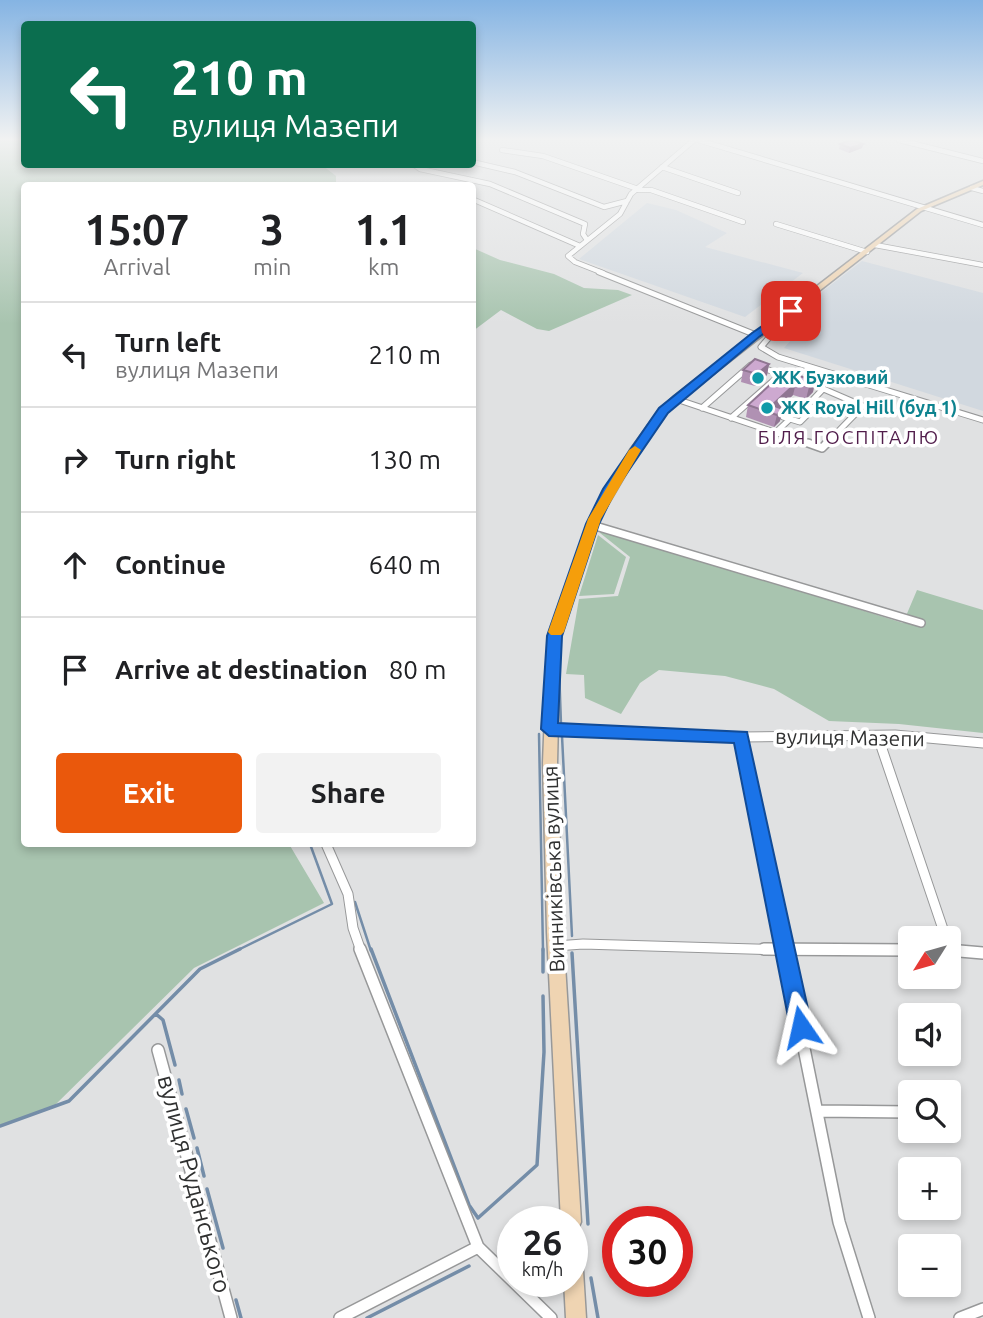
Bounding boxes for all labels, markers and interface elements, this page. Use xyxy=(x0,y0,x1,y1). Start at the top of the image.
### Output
icon: left xyxy=(56,49,147,140)
text: 210 m xyxy=(171,49,308,104)
text: вулиця Мазепи xyxy=(171,107,399,143)
text: 15:07 xyxy=(84,206,189,253)
text: 3 xyxy=(260,206,284,253)
text: 1.1 xyxy=(355,206,413,253)
text: Arrival xyxy=(103,254,170,279)
text: min xyxy=(253,254,291,279)
text: km xyxy=(368,254,399,279)
pin xyxy=(761,281,821,341)
icon: arrive xyxy=(772,292,810,330)
text: Turn left xyxy=(115,328,221,357)
icon: left xyxy=(56,336,94,374)
text: 210 m xyxy=(369,340,441,369)
text: вулиця Мазепи xyxy=(115,357,279,382)
place label: ЖК Бузковий xyxy=(772,367,888,387)
marker: ЖК Бузковий xyxy=(750,370,766,386)
place label: ЖК Royal Hill (буд 1) xyxy=(781,397,957,418)
marker: ЖК Royal Hill (буд 1) xyxy=(759,400,775,416)
district label: БІЛЯ ГОСПІТАЛЮ xyxy=(758,426,940,448)
icon: right xyxy=(56,441,94,479)
text: Turn right xyxy=(115,445,236,474)
text: 130 m xyxy=(369,445,441,474)
icon: ahead xyxy=(56,546,94,584)
text: Continue xyxy=(115,550,226,579)
text: 640 m xyxy=(369,550,441,579)
icon: arrive xyxy=(56,651,94,689)
text: Arrive at destination xyxy=(115,655,368,684)
text: 80 m xyxy=(389,655,446,684)
street label: вулиця Мазепи xyxy=(775,724,925,750)
button: Exit xyxy=(56,753,242,833)
button: Share xyxy=(256,753,441,833)
street label: Винниківська вулиця xyxy=(537,765,569,973)
north arrow xyxy=(898,926,961,989)
map controls xyxy=(898,926,961,1297)
position arrow xyxy=(764,990,838,1064)
button: sound xyxy=(898,1003,961,1066)
street label: вулиця Руданського xyxy=(152,1072,237,1296)
button: search xyxy=(898,1080,961,1143)
button: + xyxy=(898,1157,961,1220)
speed limit sign: 30 xyxy=(602,1206,693,1297)
text: 26 xyxy=(523,1222,562,1262)
button: − xyxy=(898,1234,961,1297)
text: km/h xyxy=(522,1259,563,1279)

